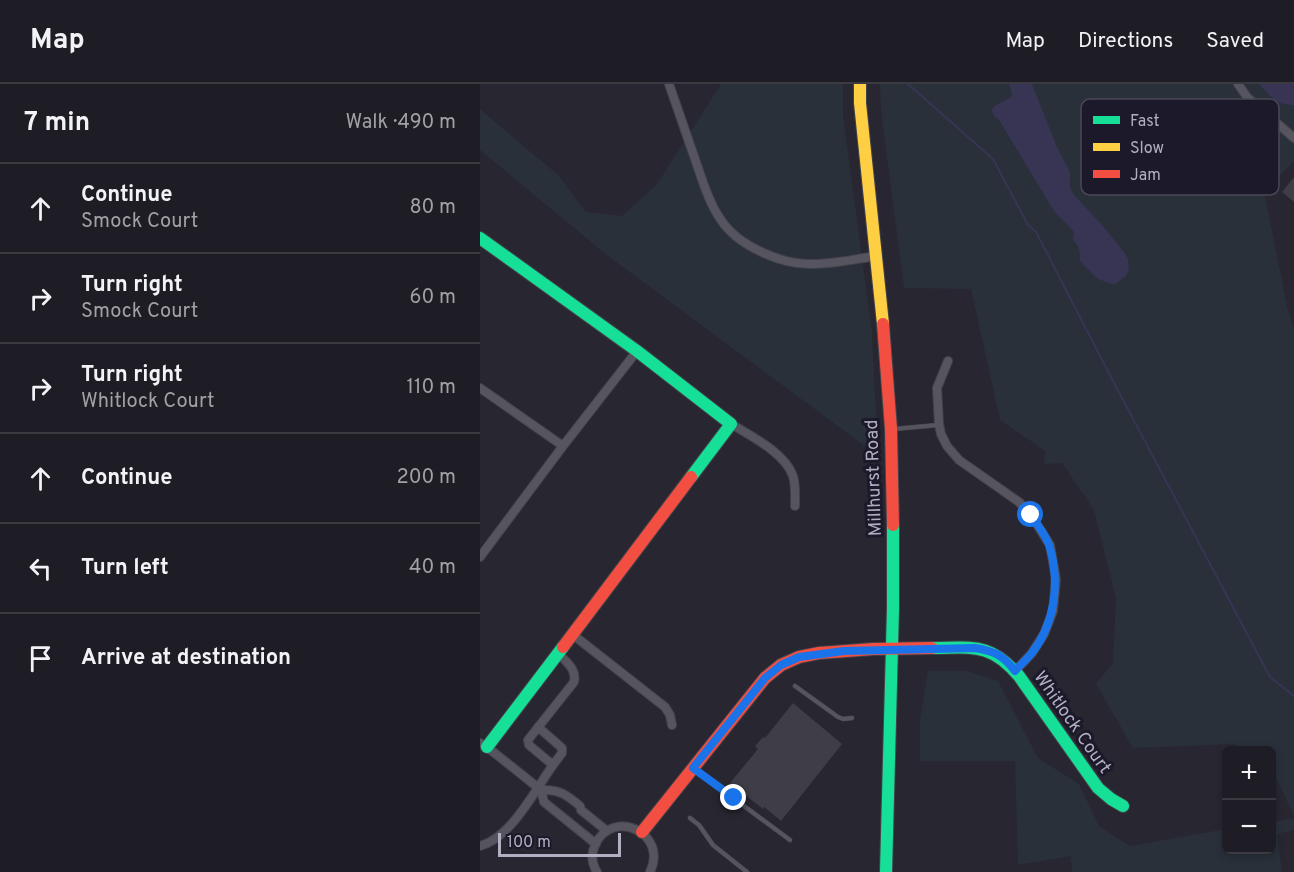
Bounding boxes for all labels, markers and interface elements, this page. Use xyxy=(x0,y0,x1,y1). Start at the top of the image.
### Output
text: Map xyxy=(30,23,85,59)
text: Map xyxy=(1005,28,1045,55)
text: Directions xyxy=(1078,28,1173,55)
text: Saved xyxy=(1206,28,1264,55)
legend xyxy=(1081,99,1279,195)
text: 7 min xyxy=(24,107,90,140)
text: Walk · 490 m xyxy=(346,110,456,136)
text: Fast xyxy=(1130,112,1160,132)
text: Slow xyxy=(1130,139,1164,159)
text: Jam xyxy=(1130,166,1161,186)
text: Continue xyxy=(81,182,172,209)
icon: ahead xyxy=(24,192,57,225)
text: 80 m xyxy=(410,195,456,221)
text: Smock Court xyxy=(81,209,198,235)
text: Turn right xyxy=(81,272,183,299)
icon: right xyxy=(24,282,57,315)
text: 60 m xyxy=(410,285,456,311)
text: Smock Court xyxy=(81,299,198,325)
text: Turn right xyxy=(81,362,183,389)
icon: right xyxy=(24,372,57,405)
text: 110 m xyxy=(407,375,456,401)
text: Whitlock Court xyxy=(81,389,215,415)
street label: Millhurst Road xyxy=(861,419,888,537)
icon: ahead xyxy=(24,462,57,495)
text: Continue xyxy=(81,465,172,492)
text: 200 m xyxy=(397,465,456,491)
route start xyxy=(1017,501,1043,527)
icon: left xyxy=(24,552,57,585)
text: Turn left xyxy=(81,555,169,582)
text: 40 m xyxy=(409,555,456,581)
icon: arrive xyxy=(24,642,57,675)
text: Arrive at destination xyxy=(81,645,291,672)
street label: Whitlock Court xyxy=(1028,667,1116,779)
map controls xyxy=(1222,746,1276,854)
button: + xyxy=(1222,746,1276,800)
route end xyxy=(720,784,746,810)
button: − xyxy=(1222,800,1276,854)
scale bar xyxy=(498,830,621,858)
text: 100 m xyxy=(507,833,551,853)

